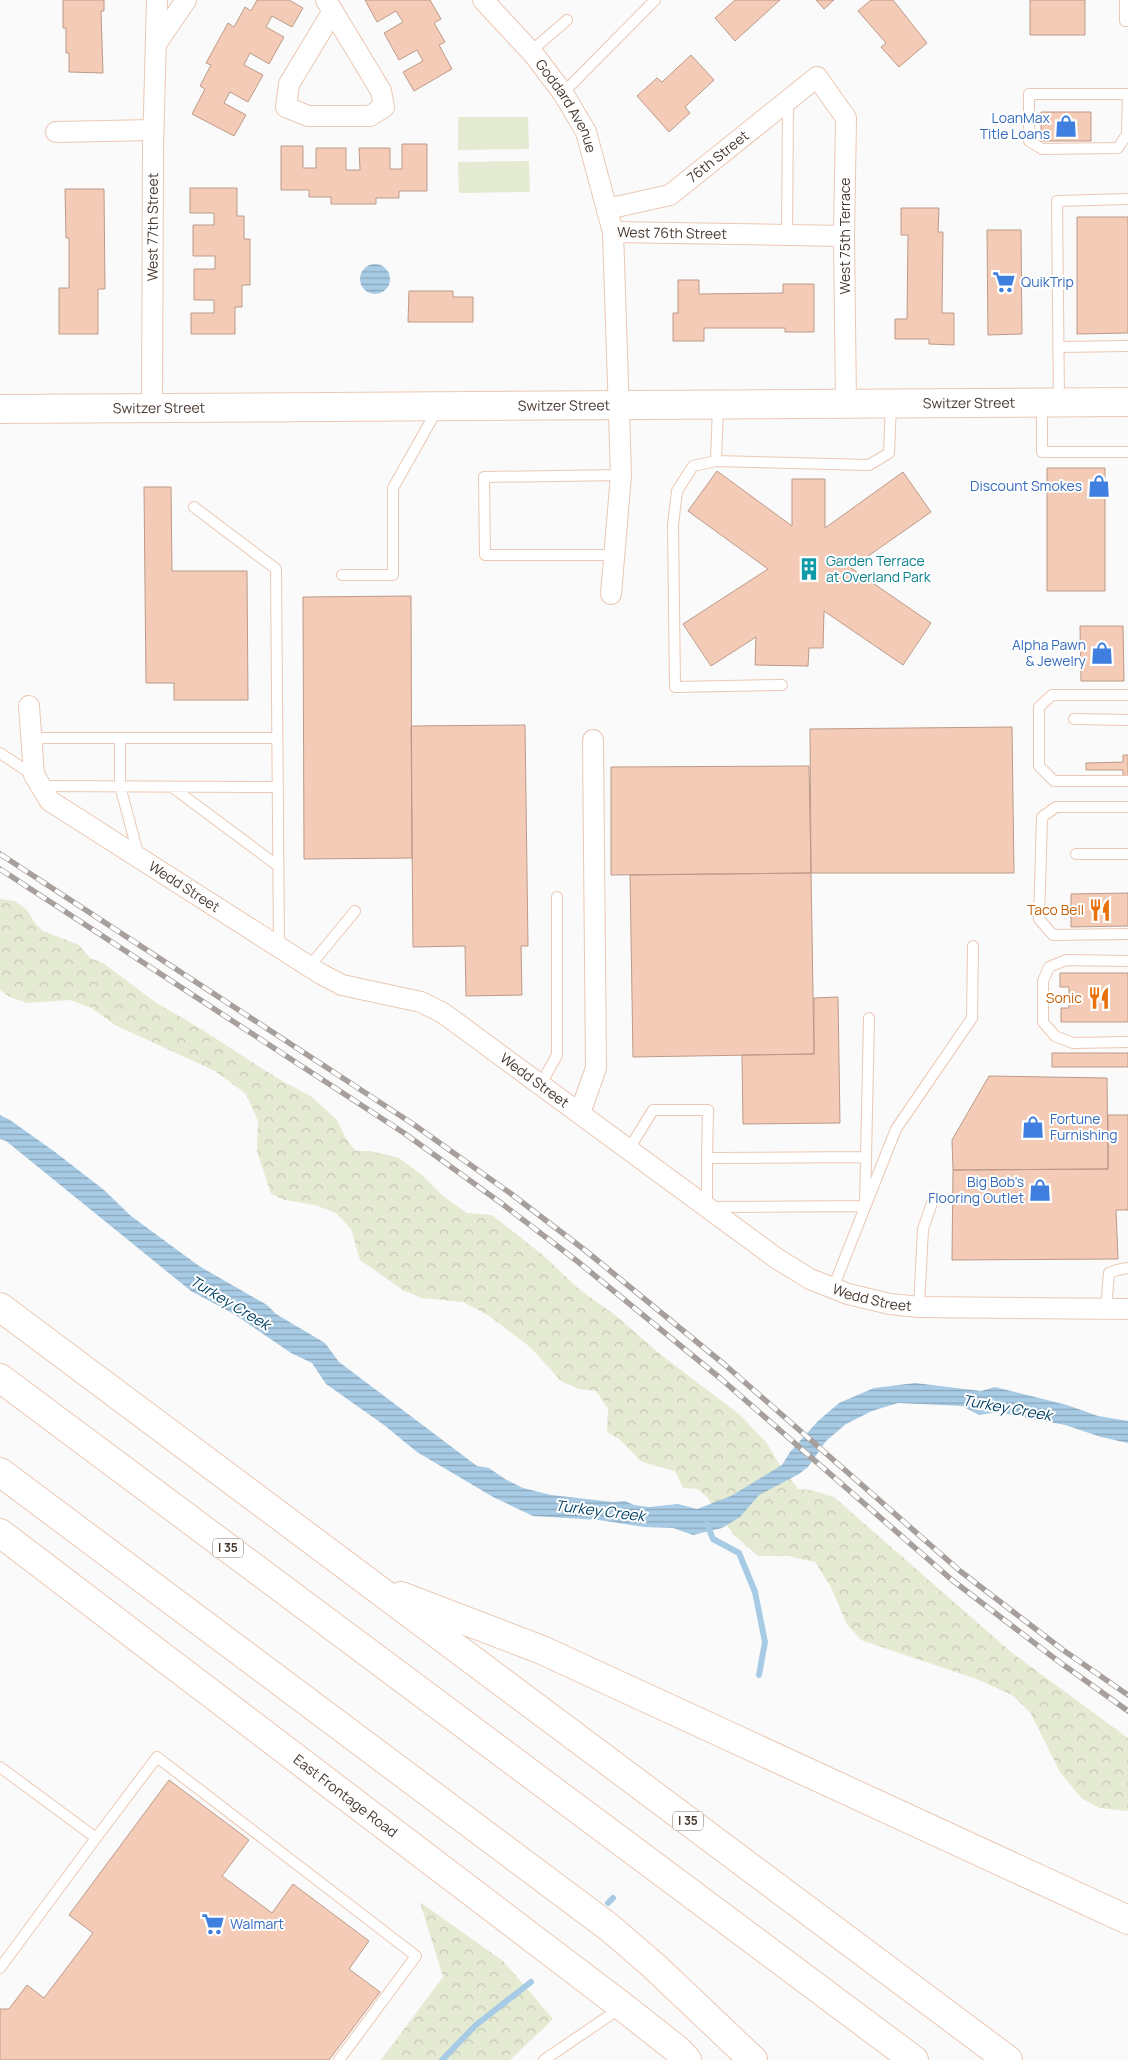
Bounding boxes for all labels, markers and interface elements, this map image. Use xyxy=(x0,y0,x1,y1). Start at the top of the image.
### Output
street label: Goddard Avenue xyxy=(532,55,601,155)
place label: LoanMax Title Loans xyxy=(980,108,1051,143)
shop icon: LoanMax Title Loans xyxy=(1053,113,1079,139)
street label: 76th Street xyxy=(683,125,753,187)
street label: West 77th Street xyxy=(142,172,162,281)
street label: West 75th Terrace xyxy=(835,178,854,294)
street label: West 76th Street xyxy=(617,222,727,243)
supermarket icon: QuikTrip xyxy=(991,269,1017,295)
place label: QuikTrip xyxy=(1021,272,1074,291)
street label: Switzer Street xyxy=(923,393,1016,412)
street label: Switzer Street xyxy=(518,395,611,415)
street label: Switzer Street xyxy=(113,398,206,417)
shop icon: Discount Smokes xyxy=(1086,473,1112,499)
place label: Discount Smokes xyxy=(970,476,1082,495)
place label: Garden Terrace at Overland Park xyxy=(826,551,932,586)
building icon: Garden Terrace at Overland Park xyxy=(796,556,822,582)
place label: Alpha Pawn & Jewelry xyxy=(1012,635,1087,670)
shop icon: Alpha Pawn & Jewelry xyxy=(1089,640,1115,666)
street label: Wedd Street xyxy=(145,856,224,916)
restaurant icon: Taco Bell xyxy=(1087,897,1113,923)
place label: Taco Bell xyxy=(1027,900,1084,919)
restaurant icon: Sonic xyxy=(1086,985,1112,1011)
place label: Sonic xyxy=(1046,988,1082,1007)
street label: Wedd Street xyxy=(497,1048,573,1112)
place label: Fortune Furnishing xyxy=(1050,1109,1118,1144)
shop icon: Fortune Furnishing xyxy=(1020,1114,1046,1140)
place label: Big Bob's Flooring Outlet xyxy=(928,1172,1024,1207)
shop icon: Big Bob's Flooring Outlet xyxy=(1027,1177,1053,1203)
water label: Turkey Creek xyxy=(186,1270,277,1336)
street label: Wedd Street xyxy=(830,1279,913,1315)
water label: Turkey Creek xyxy=(961,1389,1056,1426)
water label: Turkey Creek xyxy=(554,1495,649,1527)
road number: I 35 xyxy=(213,1539,243,1558)
street label: East Frontage Road xyxy=(290,1750,402,1841)
road number: I 35 xyxy=(673,1812,703,1830)
supermarket icon: Walmart xyxy=(200,1911,226,1937)
place label: Walmart xyxy=(230,1914,284,1933)

